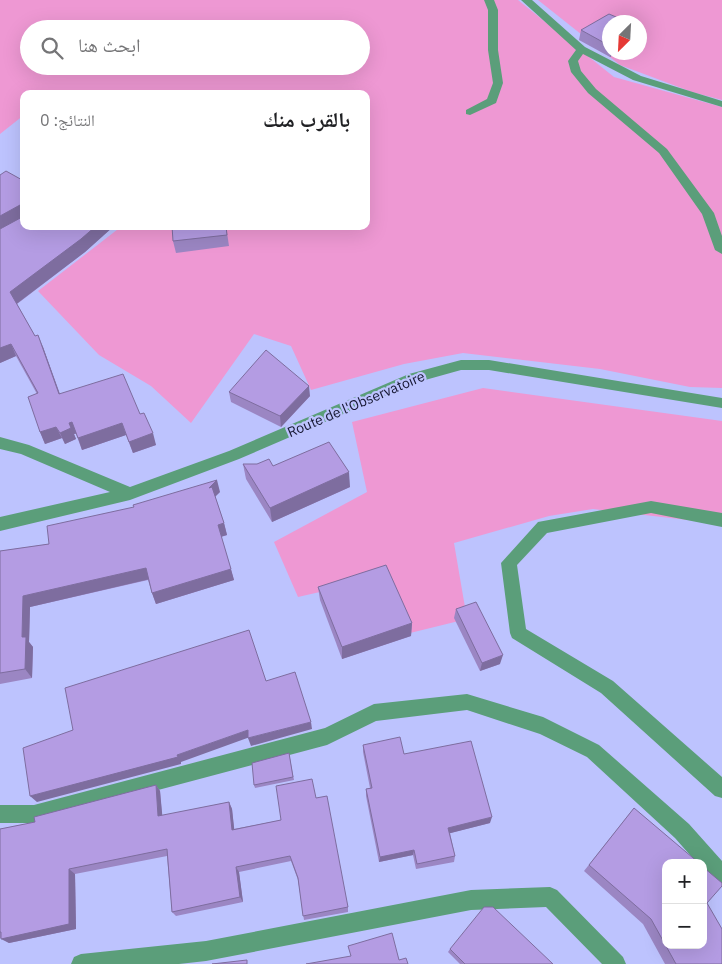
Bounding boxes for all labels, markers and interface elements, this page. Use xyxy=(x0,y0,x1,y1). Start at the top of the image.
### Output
north arrow xyxy=(602,15,647,60)
search box xyxy=(20,20,370,75)
text: ابحث هنا xyxy=(78,33,140,57)
icon: search xyxy=(38,34,66,62)
text: بالقرب منك xyxy=(263,105,350,133)
text: النتائج: 0 xyxy=(40,110,95,130)
street label: Route de l'Observatoire xyxy=(285,367,428,441)
map controls xyxy=(662,859,707,949)
button: + xyxy=(662,859,707,904)
button: − xyxy=(662,904,707,949)

